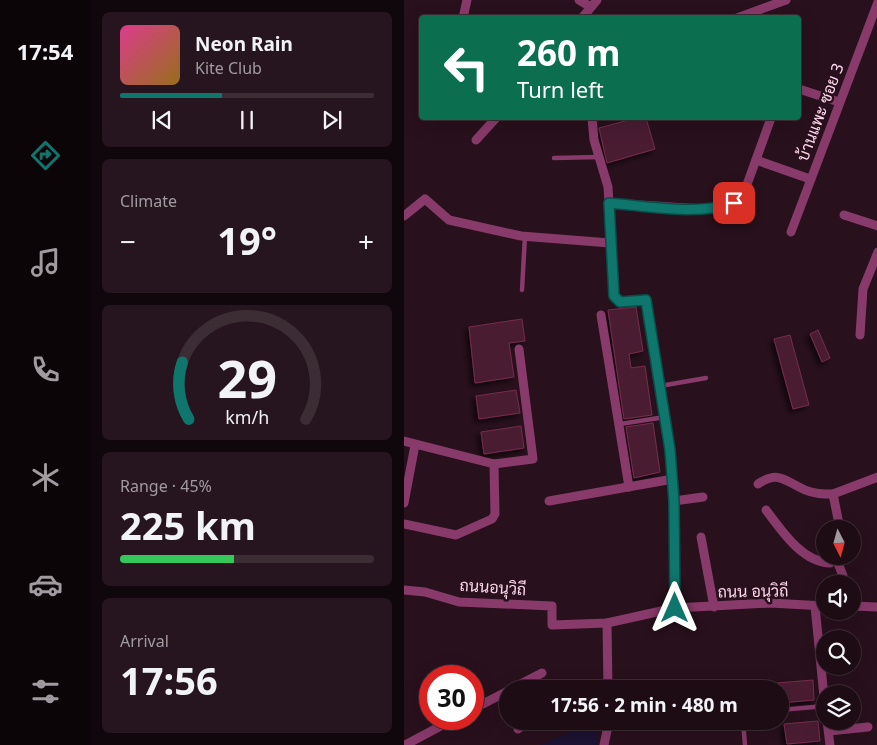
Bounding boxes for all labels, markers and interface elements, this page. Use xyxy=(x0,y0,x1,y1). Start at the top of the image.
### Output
text: 260 m xyxy=(517,29,620,76)
text: Neon Rain xyxy=(195,31,293,57)
icon: left xyxy=(434,35,499,100)
text: 17:54 xyxy=(17,36,73,66)
text: Kite Club xyxy=(195,57,262,79)
street label: บ้านแพะ ซอย 3 xyxy=(791,60,849,164)
text: Turn left xyxy=(517,74,604,104)
icon: previous xyxy=(148,106,176,134)
icon: pause xyxy=(233,106,261,134)
icon: next xyxy=(318,106,346,134)
icon: directions xyxy=(28,138,63,173)
pin xyxy=(713,182,755,224)
icon: arrive xyxy=(720,189,748,217)
text: Climate xyxy=(120,190,177,212)
text: 19° xyxy=(217,214,277,266)
text: − xyxy=(120,222,136,260)
text: + xyxy=(358,222,374,260)
icon: music xyxy=(28,245,63,280)
text: 29 xyxy=(217,342,277,413)
icon: phone xyxy=(28,352,63,387)
text: km/h xyxy=(225,405,269,429)
icon: climate xyxy=(28,460,63,495)
text: Range · 45% xyxy=(120,475,212,497)
text: 225 km xyxy=(120,499,256,551)
north arrow xyxy=(816,520,862,565)
map controls xyxy=(816,520,861,730)
icon: car xyxy=(28,567,63,602)
street label: ถนนอนุวิถี xyxy=(459,574,527,601)
button: sound xyxy=(816,575,861,620)
street label: ถนน อนุวิถี xyxy=(717,579,789,604)
position arrow xyxy=(648,581,700,633)
text: Arrival xyxy=(120,630,169,652)
button: search xyxy=(816,630,861,675)
text: 17:56 xyxy=(120,654,218,706)
speed limit sign: 30 xyxy=(419,665,484,730)
icon: filters xyxy=(28,674,63,709)
button: layers xyxy=(816,685,861,730)
text: 17:56 · 2 min · 480 m xyxy=(550,692,738,718)

